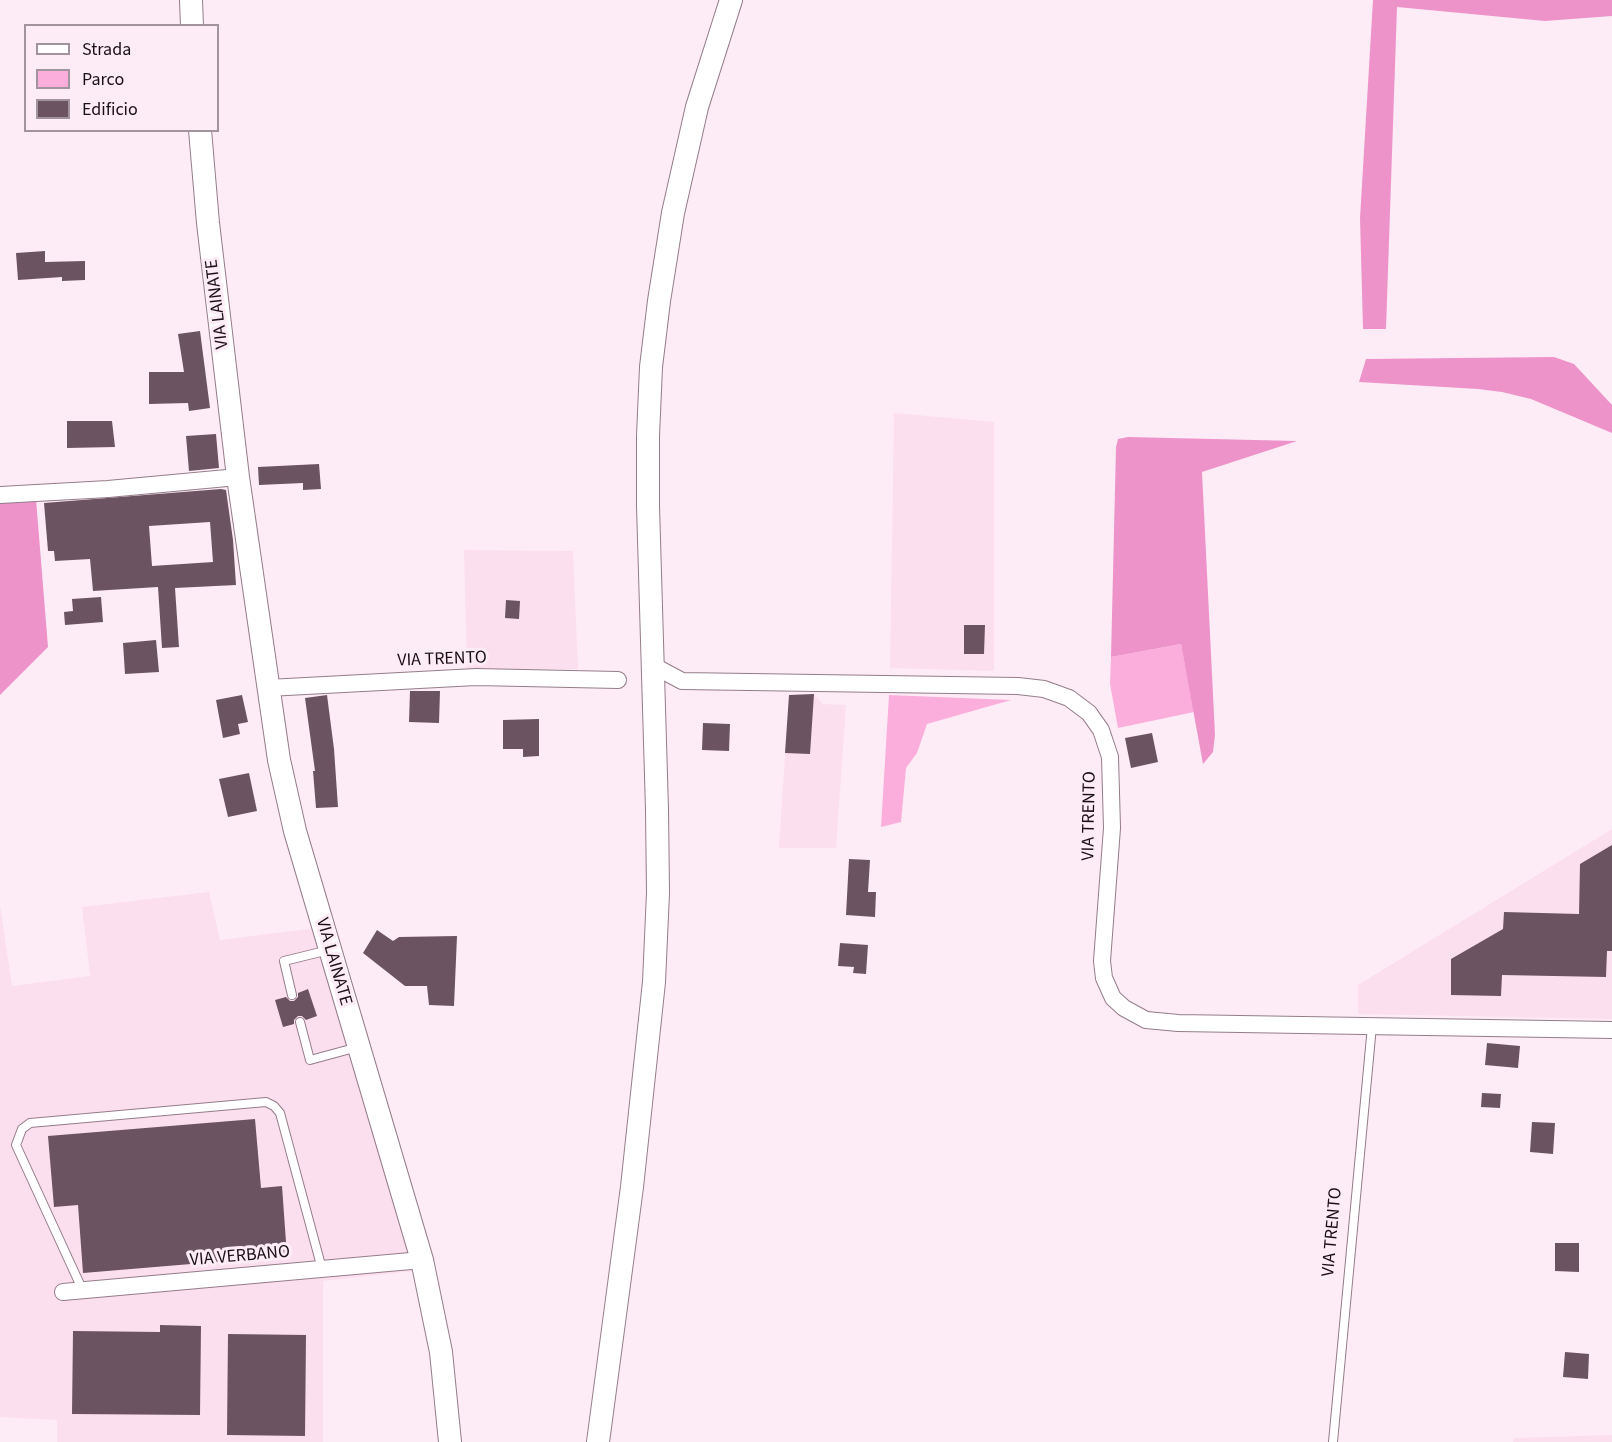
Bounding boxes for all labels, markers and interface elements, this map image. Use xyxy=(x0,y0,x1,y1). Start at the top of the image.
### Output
legend xyxy=(24,24,219,132)
text: Strada xyxy=(82,37,131,62)
text: Parco xyxy=(82,67,124,92)
text: Edificio xyxy=(82,97,138,122)
street label: VIA LAINATE xyxy=(202,258,234,350)
street label: VIA TRENTO xyxy=(397,648,487,672)
street label: VIA TRENTO xyxy=(1078,771,1102,861)
street label: VIA LAINATE xyxy=(310,916,356,1008)
street label: VIA TRENTO xyxy=(1318,1186,1348,1278)
street label: VIA VERBANO xyxy=(189,1242,291,1272)

